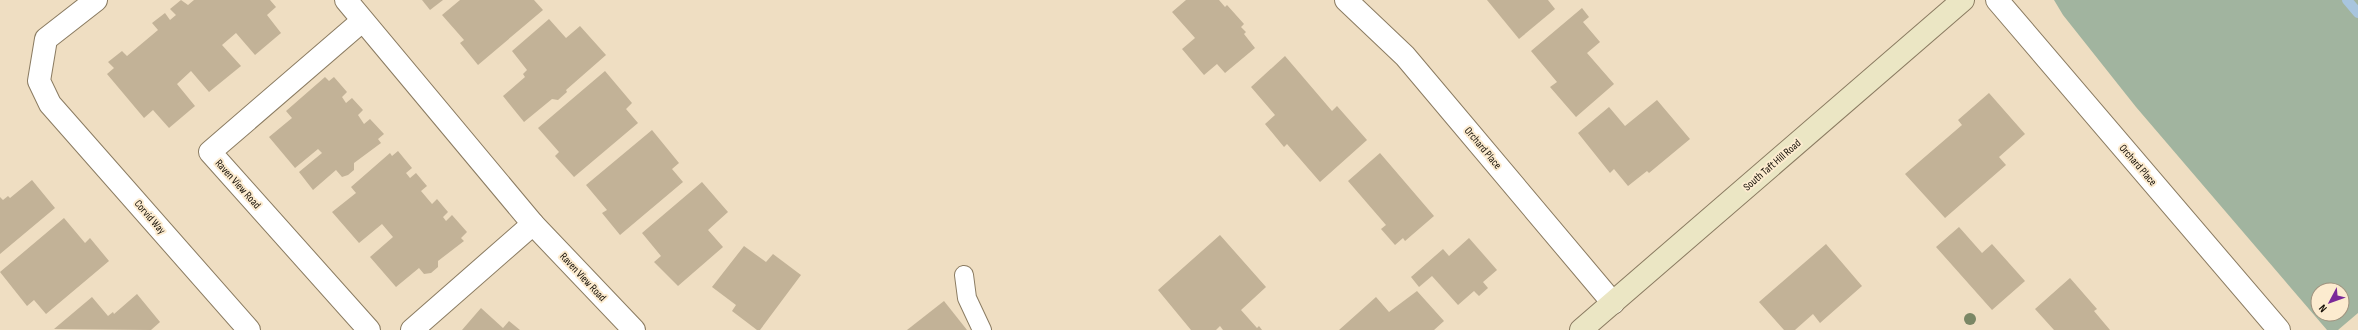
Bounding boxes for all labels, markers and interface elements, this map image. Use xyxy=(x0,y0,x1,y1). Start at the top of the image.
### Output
street label: Orchard Place xyxy=(1462,124,1504,172)
street label: South Taft Hill Road xyxy=(1741,136,1804,193)
street label: Orchard Place xyxy=(2116,142,2160,188)
street label: Raven View Road xyxy=(212,157,264,212)
street label: Corvid Way xyxy=(132,197,169,237)
street label: Raven View Road xyxy=(557,250,609,304)
north arrow xyxy=(2310,282,2350,322)
text: N xyxy=(2316,302,2330,315)

